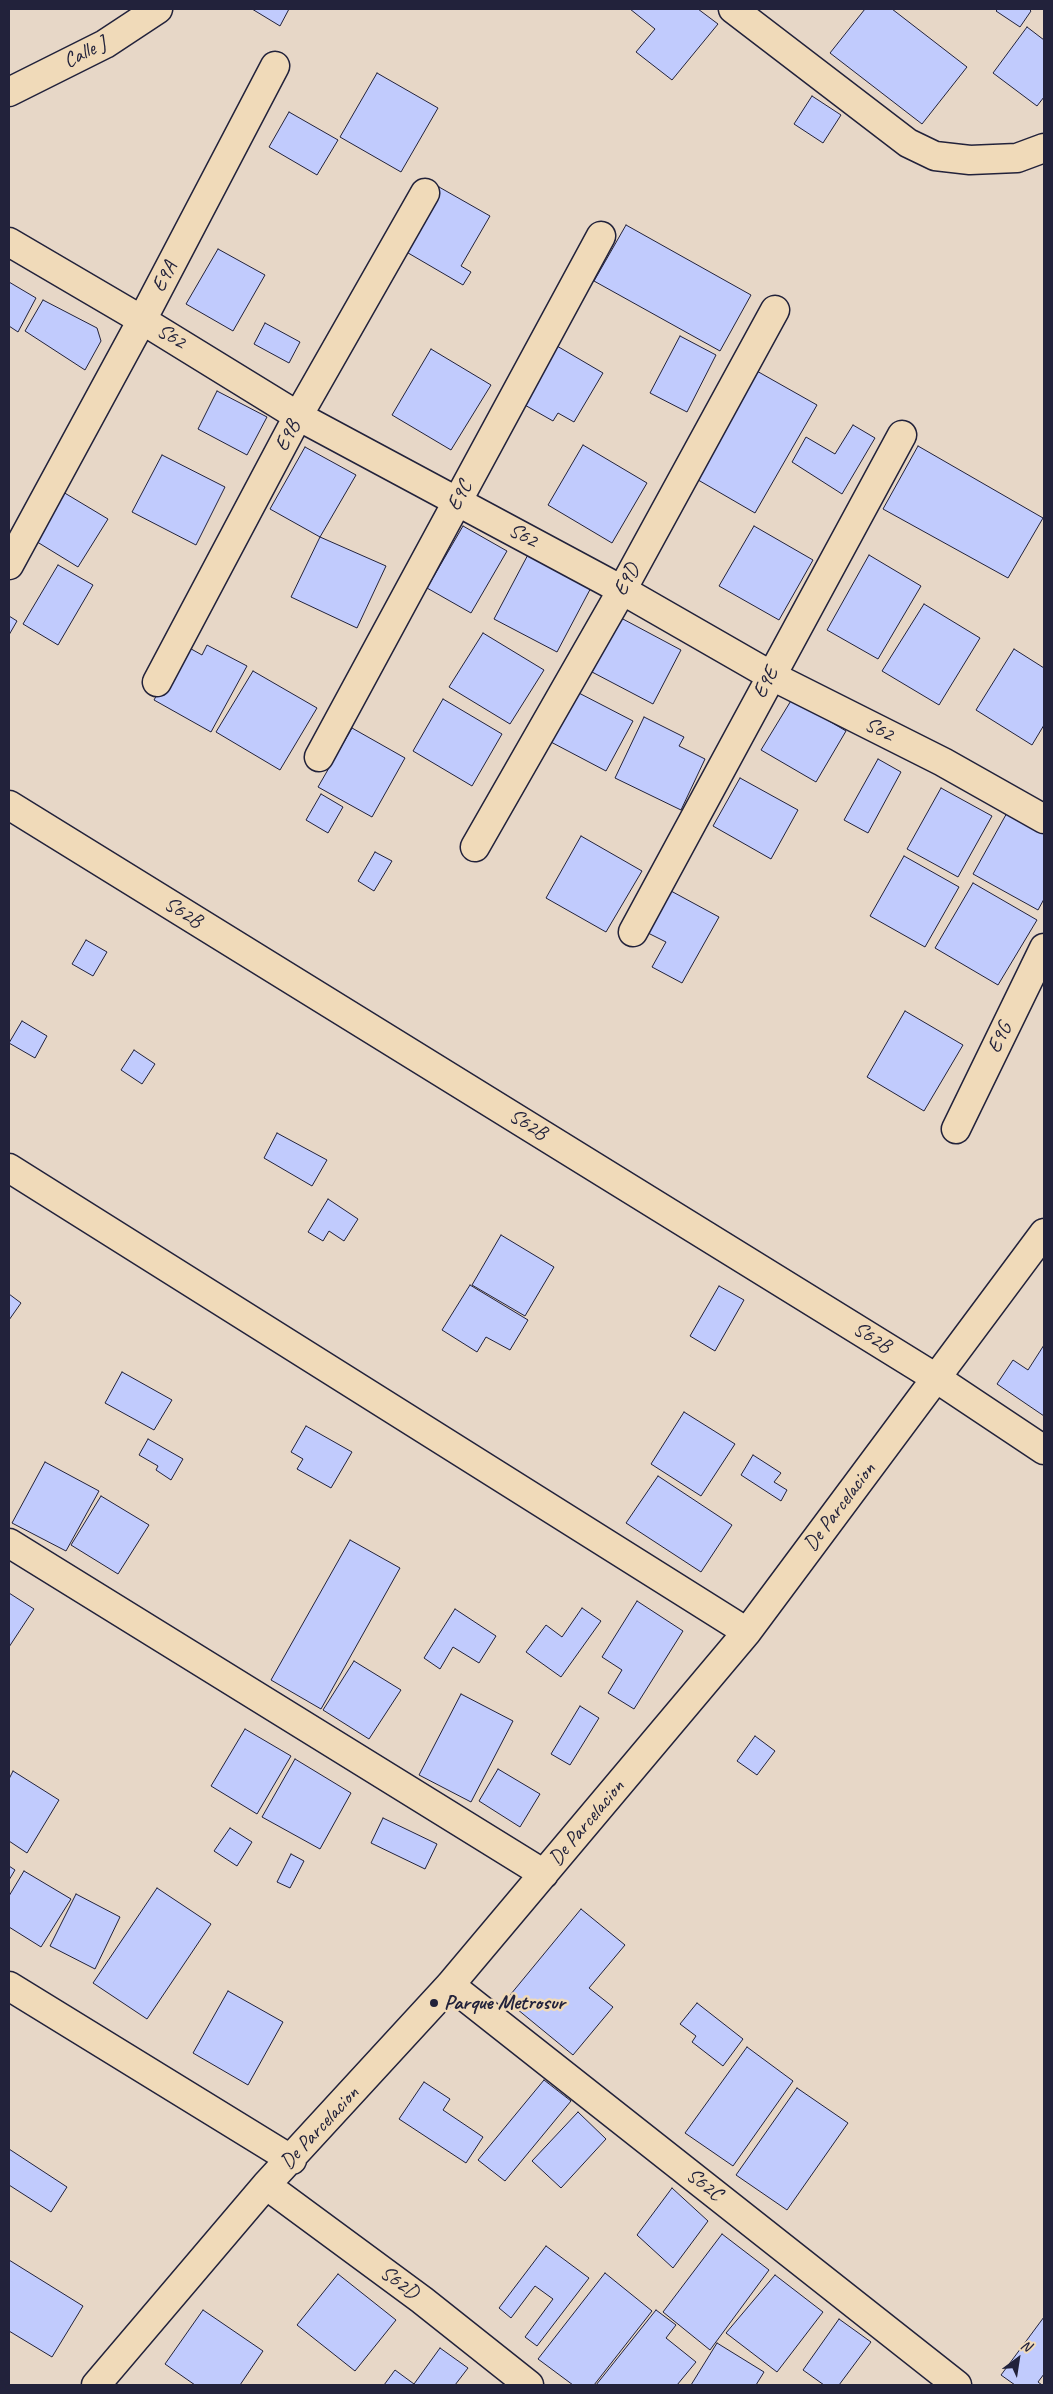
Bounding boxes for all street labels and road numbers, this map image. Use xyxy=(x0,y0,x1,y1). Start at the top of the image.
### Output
street label: Calle J xyxy=(59,32,111,74)
street label: E9A xyxy=(147,257,183,297)
street label: S62 xyxy=(152,319,190,355)
street label: E9B xyxy=(269,416,307,456)
street label: E9C xyxy=(442,477,478,515)
street label: S62 xyxy=(504,518,542,554)
street label: E9D xyxy=(608,560,646,600)
street label: E9E xyxy=(747,663,785,703)
street label: S62 xyxy=(860,712,898,748)
street label: S62B xyxy=(159,892,207,934)
street label: E9G xyxy=(982,1019,1018,1057)
street label: S62B xyxy=(504,1104,552,1146)
street label: S62B xyxy=(848,1317,896,1359)
street label: De Parcelacion xyxy=(798,1458,882,1556)
street label: De Parcelacion xyxy=(544,1775,630,1871)
street label: De Parcelacion xyxy=(275,2081,365,2175)
street label: S62C xyxy=(681,2163,727,2207)
street label: S62D xyxy=(375,2261,423,2305)

